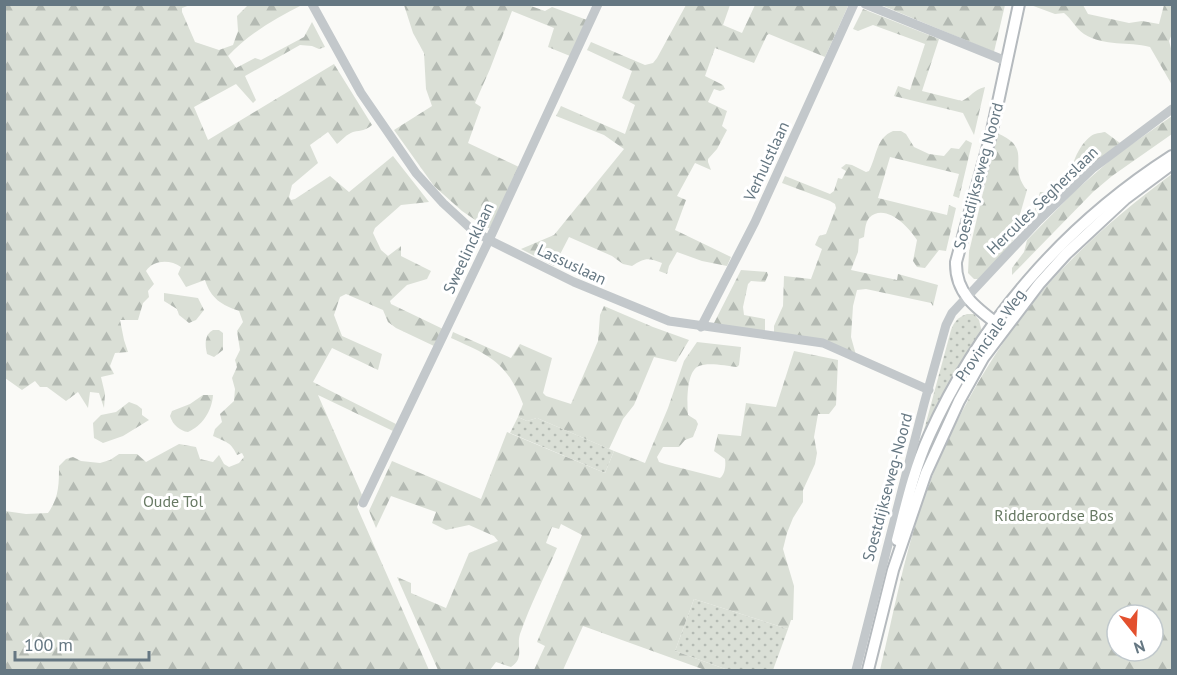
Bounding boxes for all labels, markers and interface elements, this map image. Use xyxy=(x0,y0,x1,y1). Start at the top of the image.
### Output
street label: Soestdijkseweg Noord xyxy=(949,100,1007,252)
street label: Verhulstlaan xyxy=(739,118,793,205)
street label: Hercules Segherslaan xyxy=(982,142,1102,258)
street label: Sweelincklaan xyxy=(438,199,498,297)
street label: Lassuslaan xyxy=(534,239,610,289)
street label: Provinciale Weg xyxy=(951,285,1029,385)
street label: Soestdijkseweg-Noord xyxy=(858,411,916,563)
park label: Oude Tol xyxy=(143,491,203,511)
park label: Ridderoordse Bos xyxy=(994,505,1114,525)
north arrow xyxy=(1105,603,1165,663)
scale bar xyxy=(15,624,148,662)
text: 100 m xyxy=(24,633,73,656)
text: N xyxy=(1132,636,1148,658)

